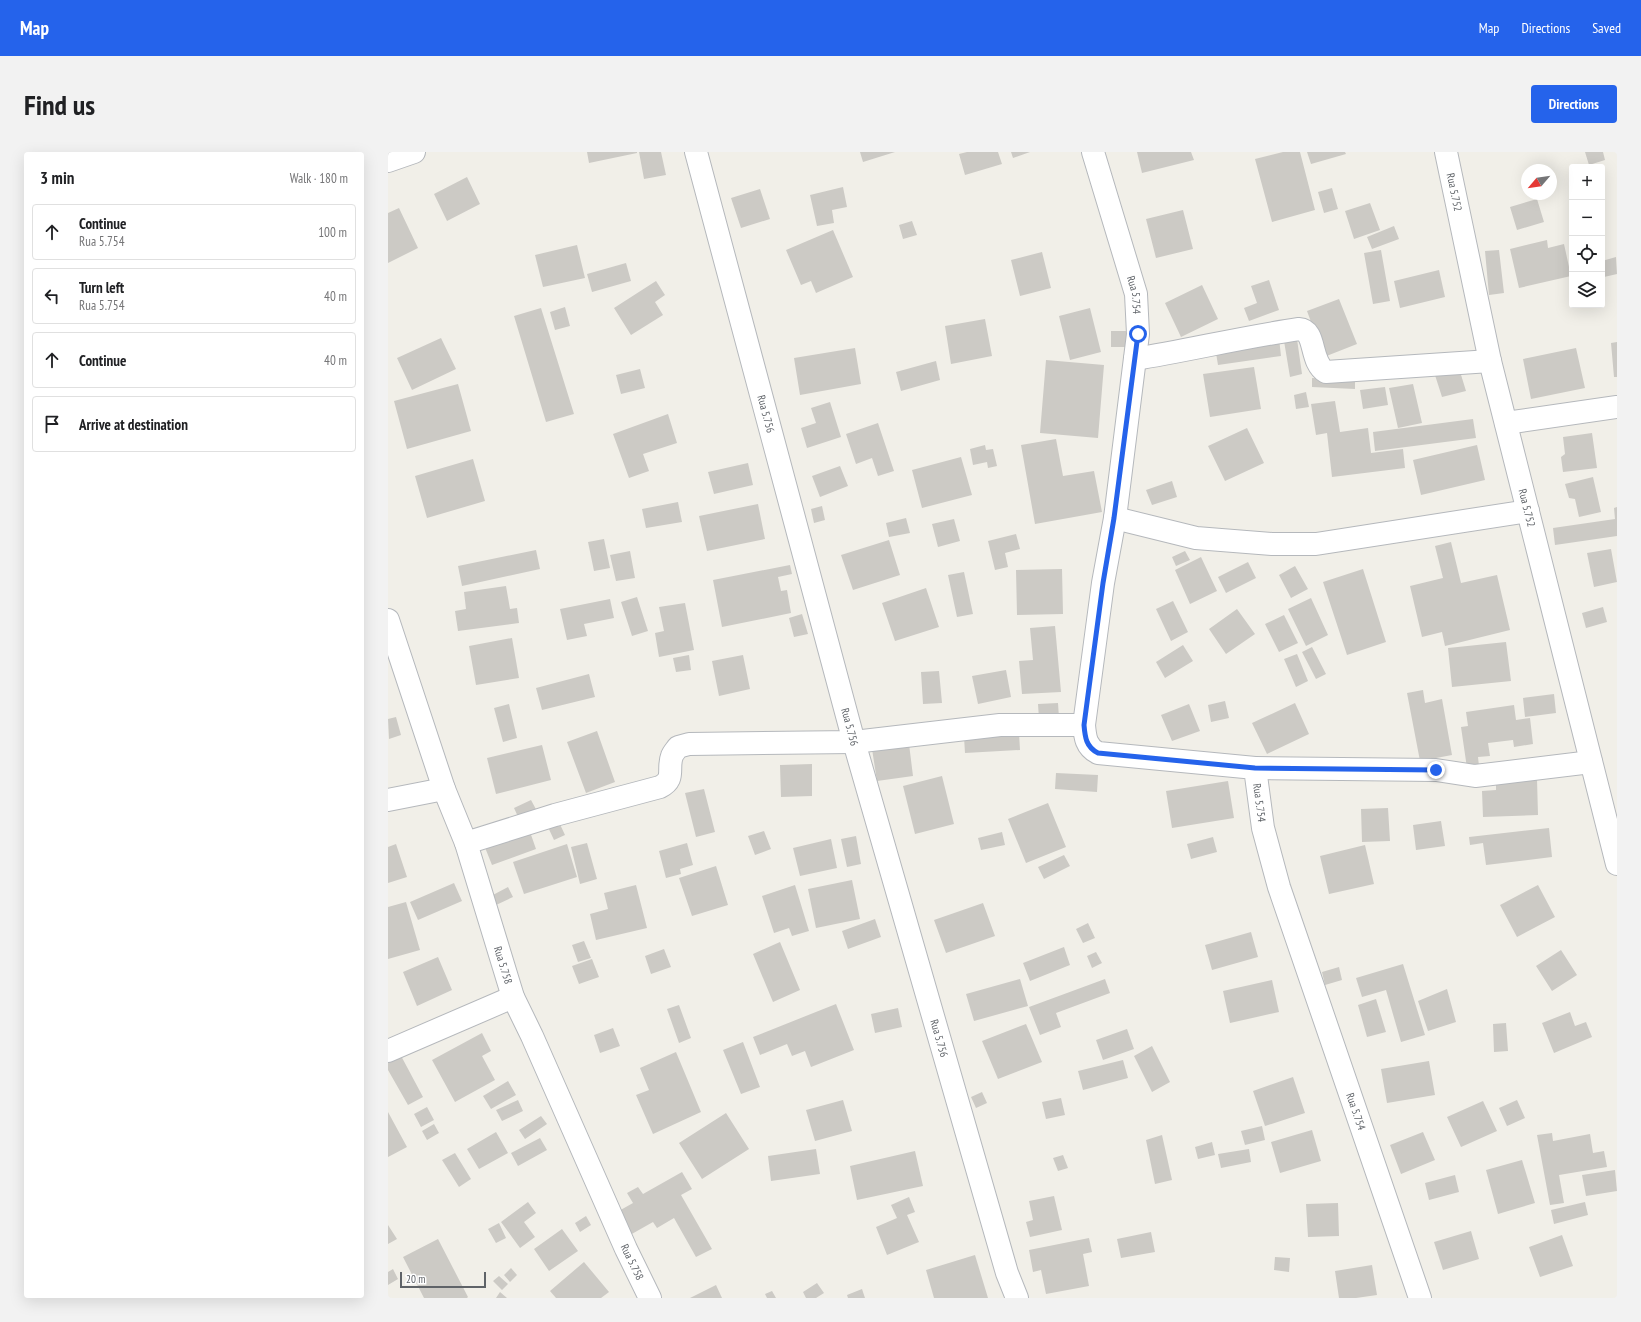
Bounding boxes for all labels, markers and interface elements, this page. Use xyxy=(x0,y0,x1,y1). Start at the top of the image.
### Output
text: Map xyxy=(20,16,49,40)
text: Map xyxy=(1479,19,1499,37)
text: Directions xyxy=(1521,19,1570,37)
text: Saved xyxy=(1592,19,1621,37)
button: Directions xyxy=(1531,85,1617,123)
text: Find us xyxy=(24,86,95,123)
north arrow xyxy=(1521,164,1557,200)
map controls xyxy=(1569,164,1605,308)
button: + xyxy=(1569,164,1605,200)
text: 3 min xyxy=(40,167,74,189)
text: Walk · 180 m xyxy=(290,170,348,187)
street label: Rua 5.752 xyxy=(1444,172,1465,212)
button: − xyxy=(1569,200,1605,236)
text: Continue xyxy=(79,214,126,233)
icon: ahead xyxy=(41,221,63,243)
text: 100 m xyxy=(318,224,347,241)
text: Rua 5.754 xyxy=(79,233,125,250)
button: locate xyxy=(1569,236,1605,272)
button: layers xyxy=(1569,272,1605,308)
street label: Rua 5.754 xyxy=(1124,274,1144,314)
text: Turn left xyxy=(79,278,124,297)
icon: left xyxy=(41,285,63,307)
text: 40 m xyxy=(324,288,347,305)
text: Rua 5.754 xyxy=(79,297,125,314)
route start xyxy=(1129,325,1147,343)
icon: ahead xyxy=(41,349,63,371)
text: Continue xyxy=(79,351,126,370)
text: 40 m xyxy=(324,352,347,369)
street label: Rua 5.756 xyxy=(754,393,778,434)
icon: arrive xyxy=(41,413,63,435)
text: Arrive at destination xyxy=(79,415,188,434)
street label: Rua 5.752 xyxy=(1516,487,1539,528)
street label: Rua 5.756 xyxy=(838,706,862,747)
route end xyxy=(1427,761,1445,779)
street label: Rua 5.754 xyxy=(1250,783,1269,823)
street label: Rua 5.758 xyxy=(491,945,516,986)
street label: Rua 5.756 xyxy=(927,1018,951,1059)
street label: Rua 5.754 xyxy=(1343,1091,1369,1132)
street label: Rua 5.758 xyxy=(618,1242,647,1282)
scale bar xyxy=(400,1270,486,1289)
text: 20 m xyxy=(406,1272,425,1286)

